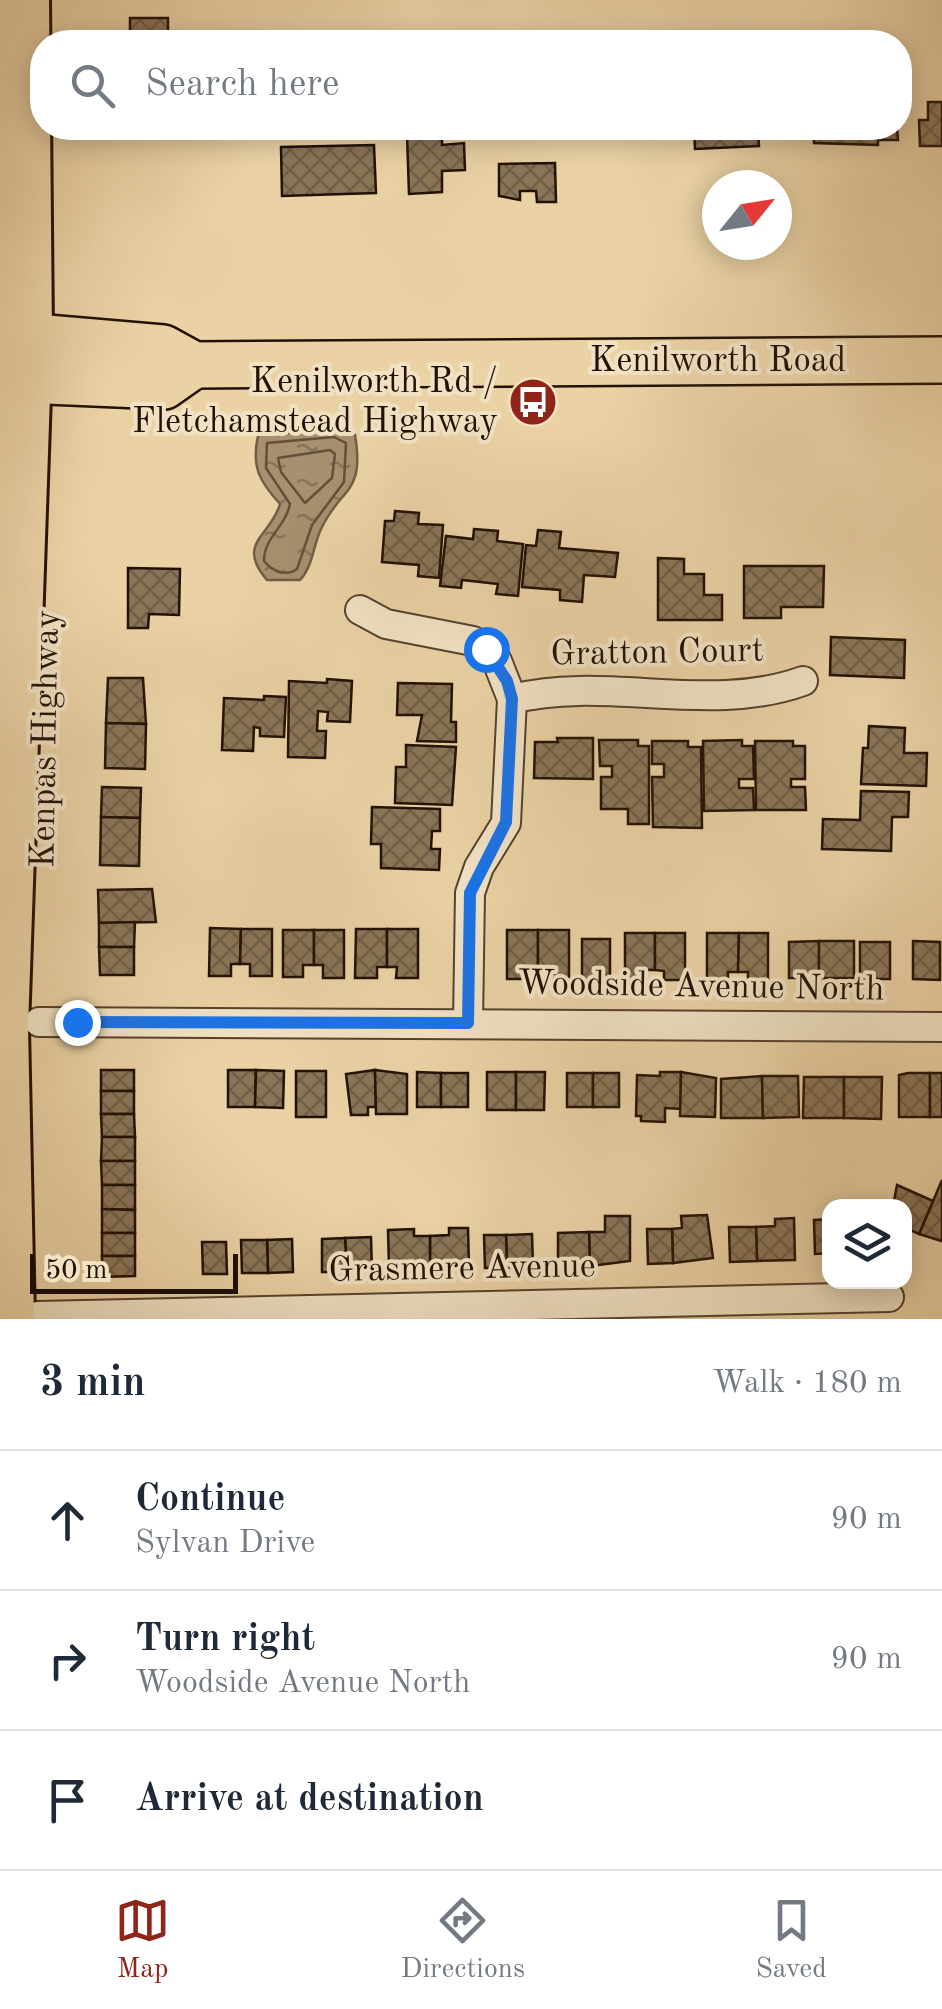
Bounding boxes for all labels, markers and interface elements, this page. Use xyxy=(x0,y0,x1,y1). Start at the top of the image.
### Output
search box xyxy=(30,30,912,140)
icon: search xyxy=(65,58,120,113)
text: Search here xyxy=(145,66,340,104)
north arrow xyxy=(702,170,792,260)
street label: Kenilworth Road xyxy=(590,344,846,379)
place label: Kenilworth Rd / Fletchamstead Highway xyxy=(132,365,498,440)
bus stop icon: Kenilworth Rd / Fletchamstead Highway xyxy=(507,376,559,428)
street label: Kenpas Highway xyxy=(26,610,66,868)
route start xyxy=(464,627,510,673)
street label: Gratton Court xyxy=(550,634,764,672)
street label: Woodside Avenue North xyxy=(517,966,885,1008)
route end xyxy=(55,1000,101,1046)
map controls xyxy=(822,1199,912,1289)
button: layers xyxy=(822,1199,912,1289)
scale bar xyxy=(30,1249,238,1294)
street label: Grasmere Avenue xyxy=(328,1249,596,1289)
text: 50 m xyxy=(45,1257,108,1285)
text: 3 min xyxy=(40,1363,146,1405)
text: Walk · 180 m xyxy=(712,1368,902,1400)
text: Continue xyxy=(135,1481,285,1519)
icon: ahead xyxy=(40,1493,95,1548)
text: 90 m xyxy=(831,1504,902,1536)
text: Sylvan Drive xyxy=(135,1528,315,1560)
text: Turn right xyxy=(135,1621,315,1659)
icon: right xyxy=(40,1633,95,1688)
text: 90 m xyxy=(831,1644,902,1676)
text: Woodside Avenue North xyxy=(135,1668,470,1700)
icon: arrive xyxy=(40,1773,95,1828)
text: Arrive at destination xyxy=(135,1781,484,1819)
tab: Map xyxy=(115,1893,170,1988)
tab: Directions xyxy=(401,1893,525,1988)
tab: Saved xyxy=(755,1893,827,1988)

